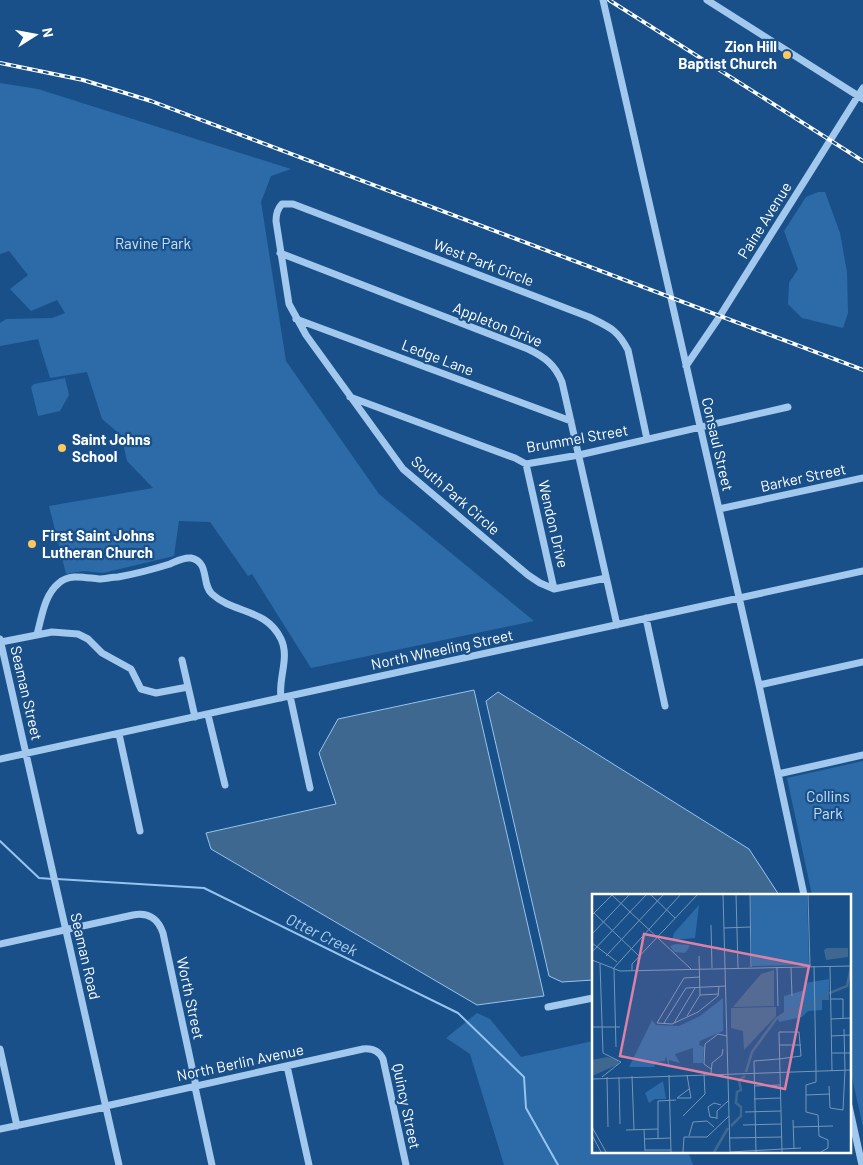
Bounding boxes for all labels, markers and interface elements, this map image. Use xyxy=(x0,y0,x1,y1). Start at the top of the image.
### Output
north arrow xyxy=(10,10,60,60)
text: N xyxy=(39,26,57,39)
place label: Zion Hill Baptist Church xyxy=(678,37,777,72)
marker: Zion Hill Baptist Church xyxy=(781,49,793,61)
street label: Paine Avenue xyxy=(733,178,795,262)
park label: Ravine Park xyxy=(115,234,192,252)
street label: West Park Circle xyxy=(431,235,537,289)
street label: Appleton Drive xyxy=(451,298,545,350)
street label: Ledge Lane xyxy=(399,335,477,379)
street label: Consaul Street xyxy=(698,395,738,493)
street label: Brummel Street xyxy=(525,420,629,456)
place label: Saint Johns School xyxy=(72,430,151,465)
marker: Saint Johns School xyxy=(56,442,68,454)
street label: South Park Circle xyxy=(408,452,504,538)
street label: Barker Street xyxy=(759,459,847,495)
street label: Wendon Drive xyxy=(535,478,573,570)
place label: First Saint Johns Lutheran Church xyxy=(42,526,155,561)
marker: First Saint Johns Lutheran Church xyxy=(26,538,38,550)
street label: North Wheeling Street xyxy=(369,625,515,673)
street label: Seaman Street xyxy=(7,644,47,742)
park label: Collins Park xyxy=(806,787,850,822)
inset map xyxy=(592,894,850,1152)
water label: Otter Creek xyxy=(283,909,361,960)
street label: Seaman Road xyxy=(67,911,105,1001)
street label: Worth Street xyxy=(173,955,209,1041)
street label: North Berlin Avenue xyxy=(175,1040,305,1084)
street label: Quincy Street xyxy=(389,1062,425,1150)

